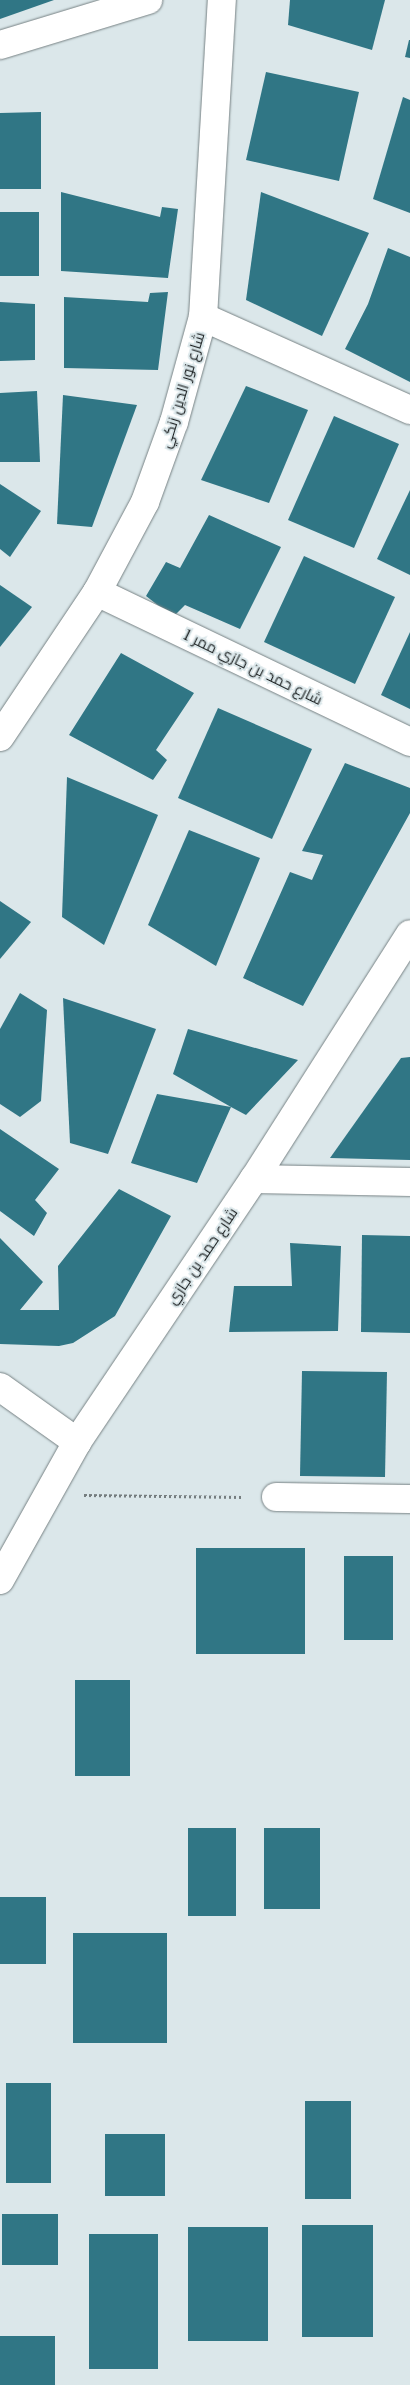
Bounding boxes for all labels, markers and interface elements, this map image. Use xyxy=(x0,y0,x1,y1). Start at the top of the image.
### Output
street label: شارع نور الدين زنكي xyxy=(156,330,208,450)
street label: شارع حمد بن جازي ممر 1 xyxy=(180,625,326,709)
street label: شارع حمد بن جازي xyxy=(163,1204,241,1308)

